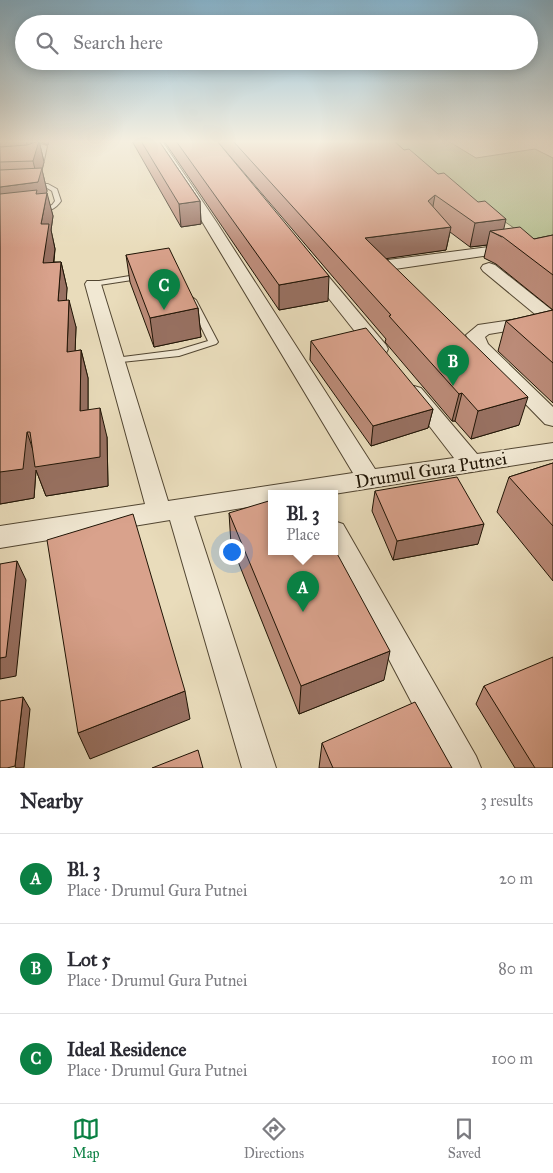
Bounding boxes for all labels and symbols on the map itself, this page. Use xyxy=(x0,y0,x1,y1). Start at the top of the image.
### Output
pin: C xyxy=(148,269,180,310)
pin: B xyxy=(437,345,469,386)
street label: Drumul Gura Putnei xyxy=(354,447,509,493)
your location xyxy=(219,539,245,565)
pin: A xyxy=(287,571,319,612)

